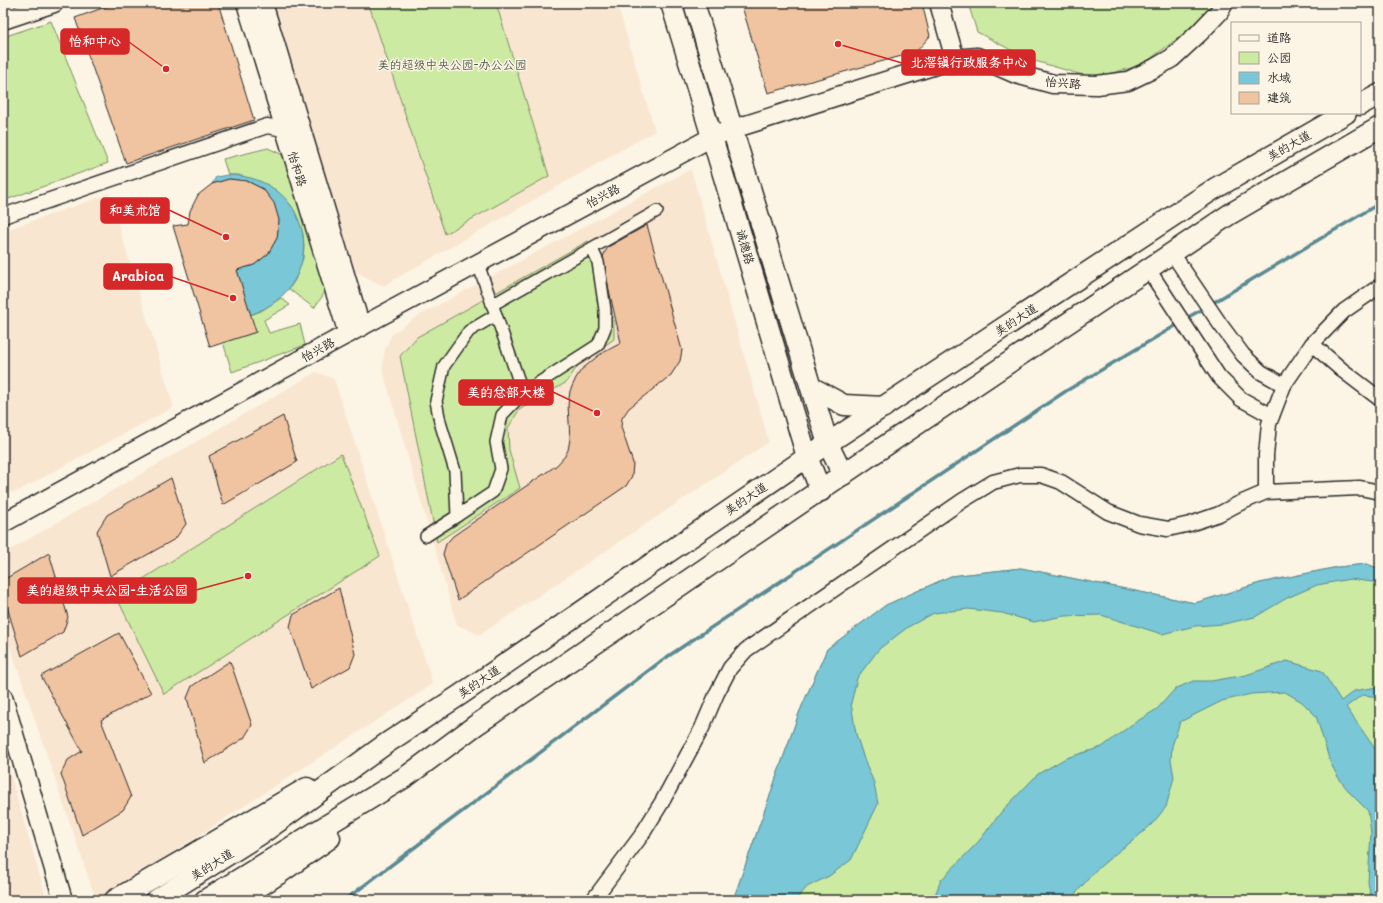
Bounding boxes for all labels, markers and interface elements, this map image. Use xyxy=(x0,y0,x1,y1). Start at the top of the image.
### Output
legend xyxy=(1231,22,1361,114)
callout: 怡和中心 xyxy=(61,29,129,54)
text: 道路 xyxy=(1267,29,1291,45)
text: 怡和中心 xyxy=(69,32,121,49)
text: 公园 xyxy=(1267,49,1291,65)
callout: 北滘镇行政服务中心 xyxy=(902,50,1035,75)
text: 北滘镇行政服务中心 xyxy=(910,53,1028,70)
park label: 美的超级中央公园-办公公园 xyxy=(377,56,527,72)
text: 水域 xyxy=(1267,69,1291,85)
street label: 怡兴路 xyxy=(1044,72,1082,92)
text: 建筑 xyxy=(1267,89,1291,105)
street label: 美的大道 xyxy=(1264,126,1313,164)
street label: 怡和路 xyxy=(285,149,311,188)
street label: 怡兴路 xyxy=(583,180,622,211)
callout: 和美术馆 xyxy=(101,198,169,223)
text: 和美术馆 xyxy=(109,201,161,218)
street label: 诚德路 xyxy=(733,227,759,266)
callout: Arabica xyxy=(104,264,172,289)
text: Arabica xyxy=(112,267,164,284)
street label: 美的大道 xyxy=(991,299,1040,339)
street label: 怡兴路 xyxy=(298,333,337,365)
callout: 美的总部大楼 xyxy=(459,380,553,405)
text: 美的总部大楼 xyxy=(467,383,545,400)
street label: 美的大道 xyxy=(721,478,770,518)
callout: 美的超级中央公园-生活公园 xyxy=(18,578,196,603)
text: 美的超级中央公园-生活公园 xyxy=(26,581,188,598)
street label: 美的大道 xyxy=(454,661,503,701)
street label: 美的大道 xyxy=(187,845,236,884)

